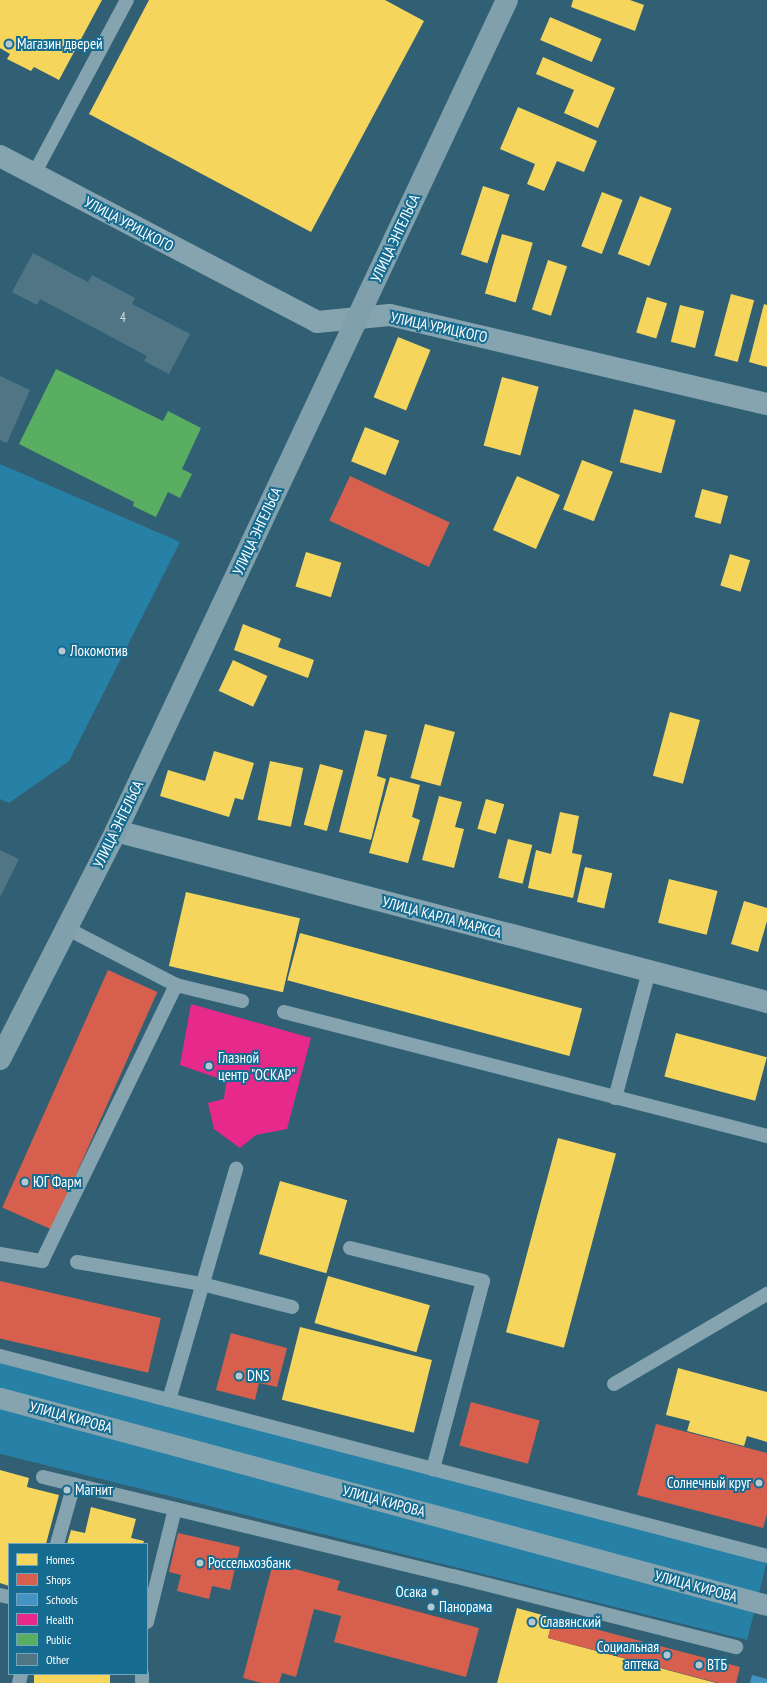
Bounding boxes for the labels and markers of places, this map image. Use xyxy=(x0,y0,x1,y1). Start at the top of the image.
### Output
place label: Магазин дверей xyxy=(17,35,103,53)
marker: Магазин дверей xyxy=(4,39,14,49)
place label: Локомотив xyxy=(70,642,128,660)
marker: Локомотив xyxy=(57,646,67,656)
place label: Глазной центр "ОСКАР" xyxy=(218,1048,296,1083)
marker: Глазной центр "ОСКАР" xyxy=(203,1060,215,1072)
place label: ЮГ Фарм xyxy=(33,1173,82,1191)
marker: ЮГ Фарм xyxy=(20,1177,30,1187)
place label: DNS xyxy=(247,1367,269,1385)
marker: DNS xyxy=(234,1371,244,1381)
place label: Солнечный круг xyxy=(667,1474,751,1492)
marker: Солнечный круг xyxy=(754,1478,764,1488)
place label: Магнит xyxy=(75,1481,113,1499)
marker: Магнит xyxy=(62,1485,72,1495)
place label: Россельхозбанк xyxy=(208,1554,291,1572)
marker: Россельхозбанк xyxy=(195,1558,205,1568)
place label: Осака xyxy=(396,1583,427,1601)
marker: Осака xyxy=(430,1587,440,1597)
place label: Панорама xyxy=(439,1598,492,1616)
marker: Панорама xyxy=(426,1602,436,1612)
place label: Славянский xyxy=(540,1613,601,1631)
marker: Славянский xyxy=(527,1617,537,1627)
place label: Социальная аптека xyxy=(597,1637,659,1672)
marker: Социальная аптека xyxy=(662,1650,672,1660)
place label: ВТБ xyxy=(707,1656,727,1674)
marker: ВТБ xyxy=(694,1660,704,1670)

